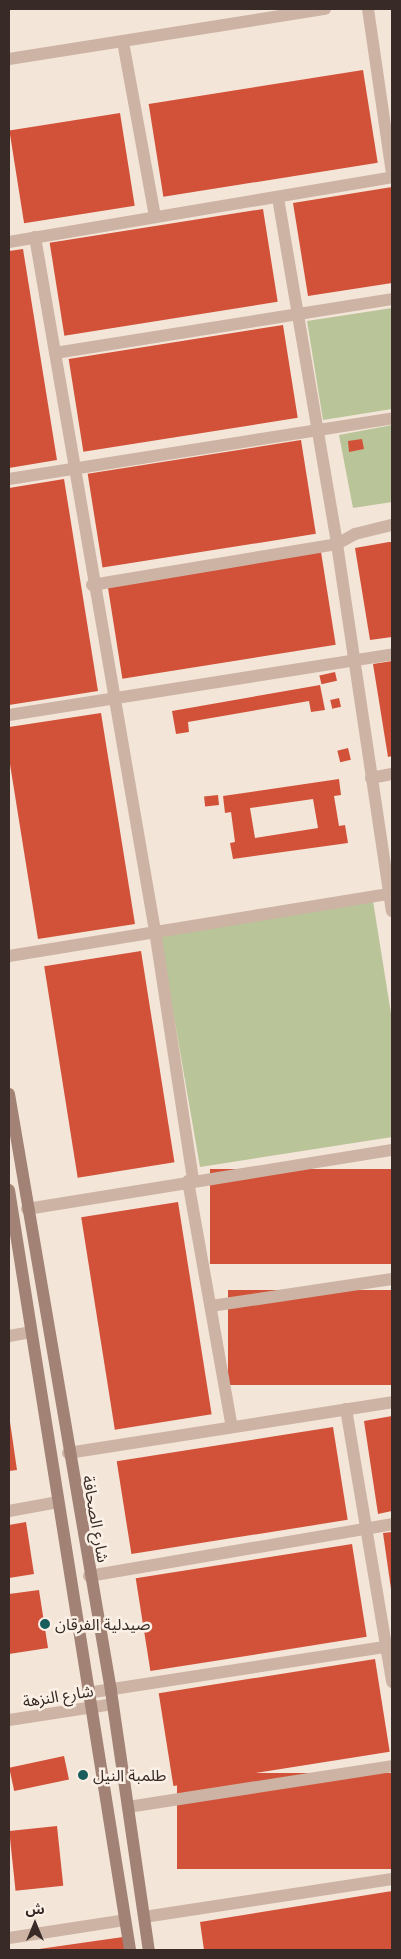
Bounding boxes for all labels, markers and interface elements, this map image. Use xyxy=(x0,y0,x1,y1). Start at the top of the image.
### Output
street label: شارع الصحافة xyxy=(79,1474,113,1564)
place label: صيدلية الفرقان xyxy=(55,1614,150,1634)
marker: صيدلية الفرقان xyxy=(39,1618,51,1630)
street label: شارع النزهة xyxy=(21,1681,95,1711)
place label: طلمبة النيل xyxy=(93,1765,166,1785)
marker: طلمبة النيل xyxy=(77,1769,89,1781)
north arrow xyxy=(10,1899,60,1949)
text: ش xyxy=(25,1900,45,1917)

